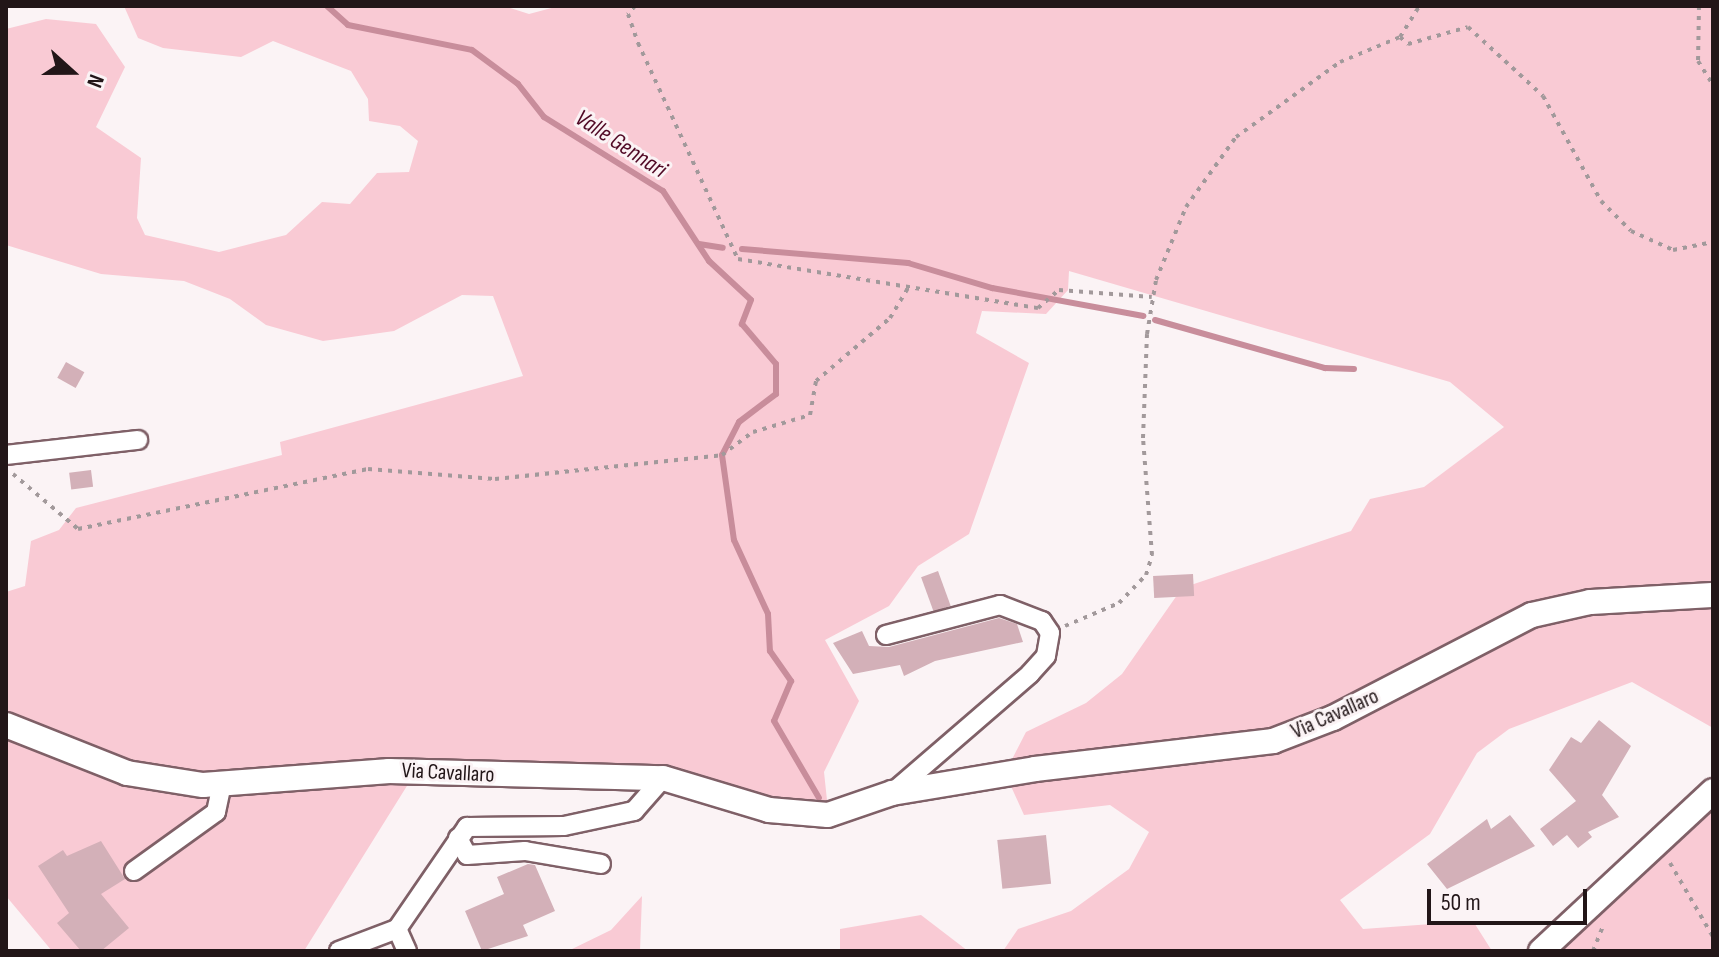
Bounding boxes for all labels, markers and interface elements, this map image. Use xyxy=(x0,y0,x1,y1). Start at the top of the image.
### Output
north arrow xyxy=(32,32,112,112)
text: N xyxy=(80,70,110,91)
water label: Valle Gennari xyxy=(570,104,672,184)
street label: Via Cavallaro xyxy=(1287,683,1383,745)
street label: Via Cavallaro xyxy=(401,757,495,789)
scale bar xyxy=(1431,873,1591,923)
text: 50 m xyxy=(1441,888,1481,917)

